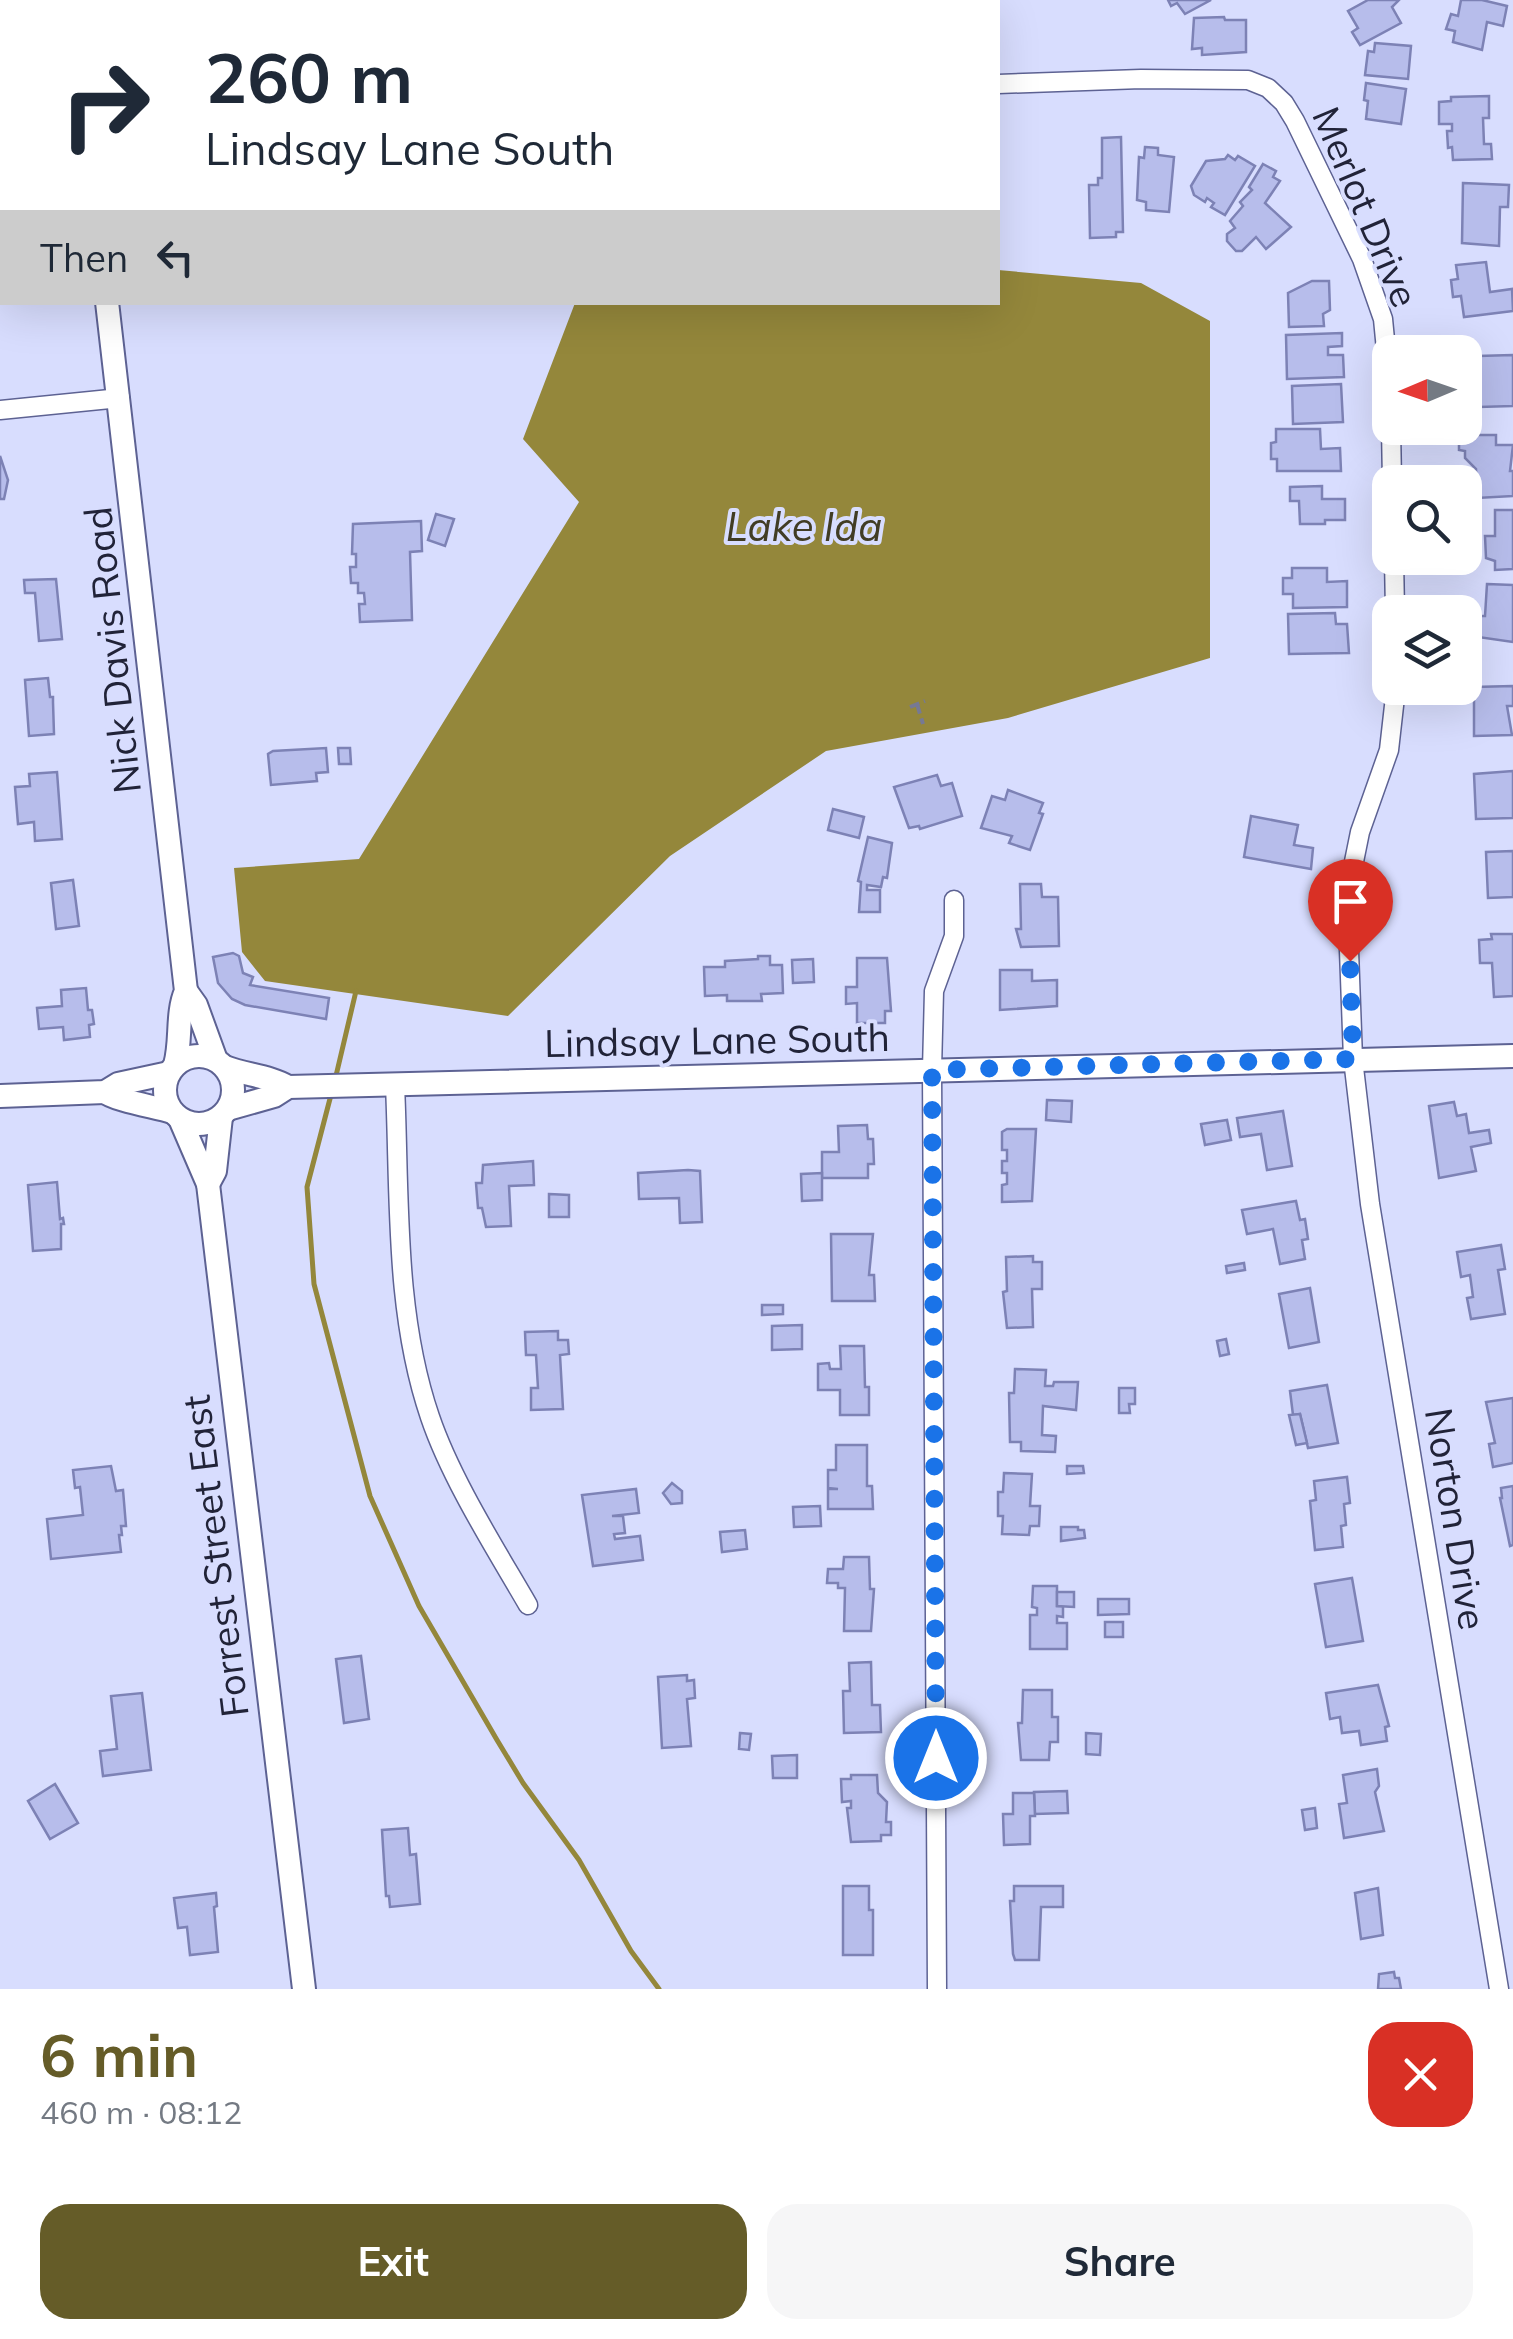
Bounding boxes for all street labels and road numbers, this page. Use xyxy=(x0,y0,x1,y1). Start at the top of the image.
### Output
street label: Merlot Drive xyxy=(1302,99,1430,314)
street label: Nick Davis Road xyxy=(73,504,151,796)
street label: Lindsay Lane South xyxy=(544,1013,890,1067)
street label: Forrest Street East xyxy=(171,1392,259,1720)
street label: Norton Drive xyxy=(1415,1405,1497,1633)

